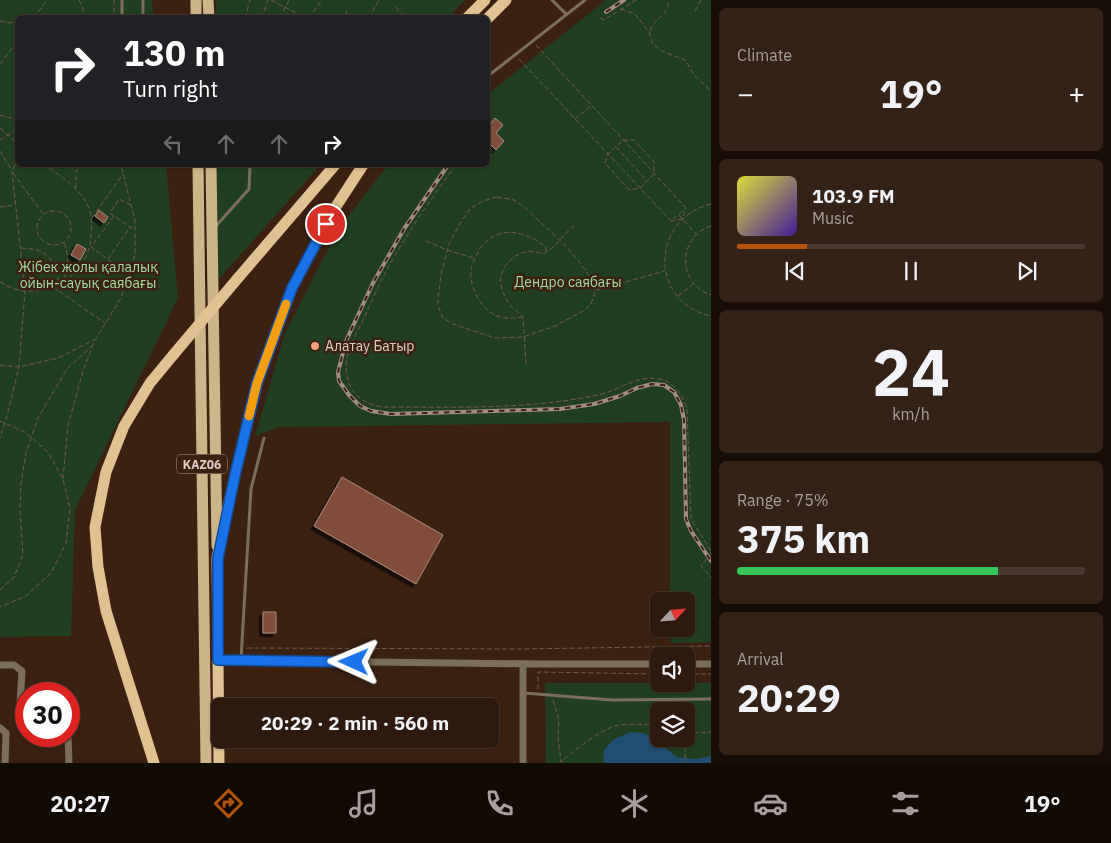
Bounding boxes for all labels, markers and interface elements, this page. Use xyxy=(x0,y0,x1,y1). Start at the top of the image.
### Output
text: 130 m xyxy=(123,30,226,76)
icon: right xyxy=(40,35,105,100)
text: Climate xyxy=(737,45,792,65)
text: 19° xyxy=(879,69,943,118)
text: Turn right xyxy=(123,74,218,103)
text: − xyxy=(737,75,754,112)
text: + xyxy=(1068,75,1085,112)
icon: left xyxy=(159,130,187,158)
icon: ahead xyxy=(212,130,240,158)
icon: ahead xyxy=(265,130,293,158)
icon: right xyxy=(318,130,346,158)
text: 103.9 FM xyxy=(812,184,895,208)
pin xyxy=(305,203,347,245)
text: Music xyxy=(812,208,854,228)
icon: arrive xyxy=(312,210,340,238)
icon: previous xyxy=(781,257,809,285)
icon: pause xyxy=(897,257,925,285)
icon: next xyxy=(1013,257,1041,285)
park label: Жібек жолы қалалық ойын-сауық саябағы xyxy=(18,258,158,292)
park label: Дендро саябағы xyxy=(514,273,622,291)
text: 24 xyxy=(872,329,950,414)
place label: Алатау Батыр xyxy=(325,337,414,355)
marker: Алатау Батыр xyxy=(309,340,321,352)
text: km/h xyxy=(892,404,930,424)
road number: KАZ06 xyxy=(177,454,227,474)
text: Range · 75% xyxy=(737,490,829,510)
text: 375 km xyxy=(737,514,870,563)
north arrow xyxy=(650,592,695,638)
map controls xyxy=(650,592,695,747)
position arrow xyxy=(327,635,379,687)
button: sound xyxy=(650,647,695,692)
text: Arrival xyxy=(737,649,784,669)
text: 20:29 xyxy=(737,673,841,722)
speed limit sign: 30 xyxy=(15,682,80,747)
button: layers xyxy=(650,702,695,747)
text: 20:29 · 2 min · 560 m xyxy=(261,711,449,735)
icon: directions xyxy=(211,786,246,821)
icon: music xyxy=(346,786,381,821)
icon: phone xyxy=(482,786,517,821)
icon: climate xyxy=(617,786,652,821)
icon: car xyxy=(753,786,788,821)
icon: filters xyxy=(888,786,923,821)
text: 20:27 xyxy=(50,789,110,818)
text: 19° xyxy=(1024,789,1061,818)

